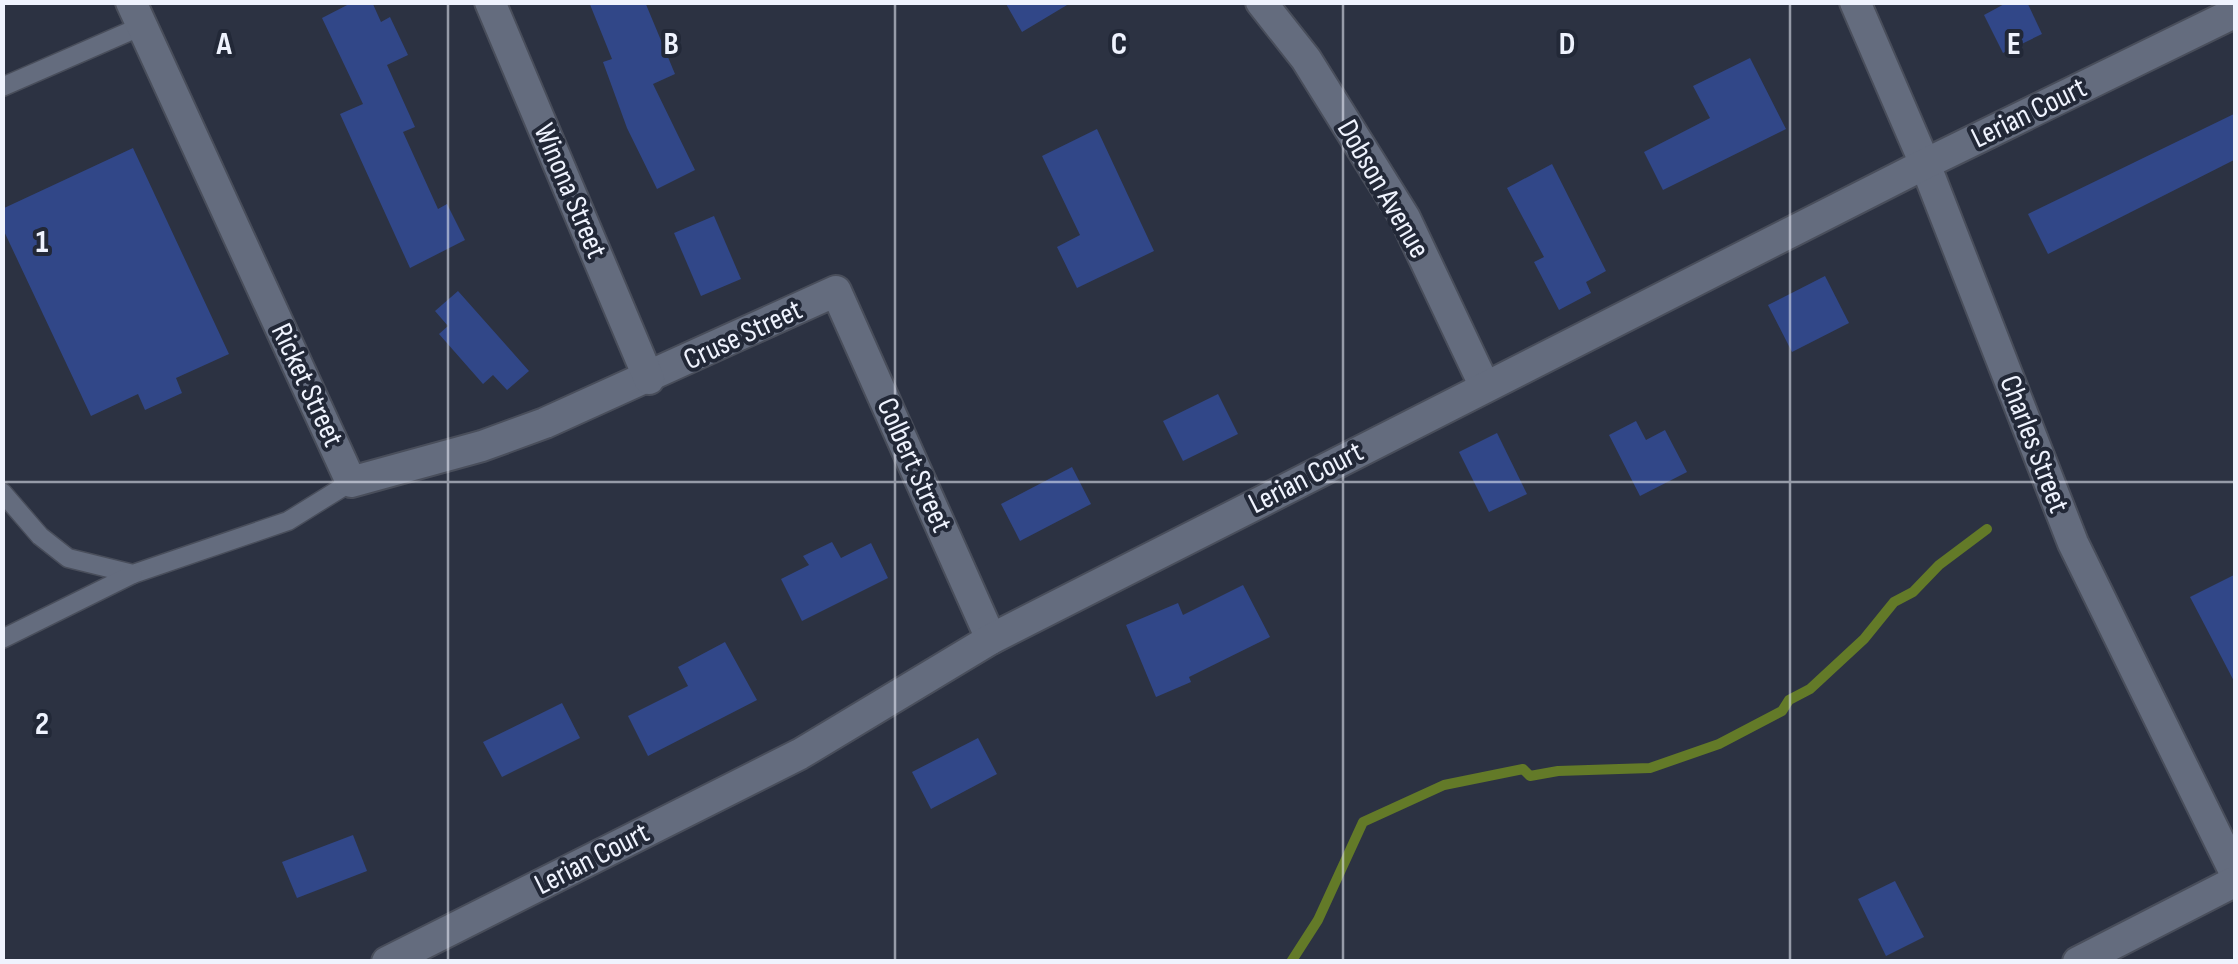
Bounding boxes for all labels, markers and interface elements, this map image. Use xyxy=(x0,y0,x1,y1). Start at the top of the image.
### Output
text: A xyxy=(215,25,232,64)
text: B xyxy=(663,25,679,64)
text: C xyxy=(1111,25,1127,64)
text: D xyxy=(1559,25,1575,64)
text: E xyxy=(2007,25,2021,64)
street label: Lerian Court xyxy=(1966,70,2092,156)
street label: Dobson Avenue xyxy=(1329,113,1437,265)
street label: Winona Street xyxy=(526,118,614,264)
text: 1 xyxy=(36,223,49,262)
street label: Cruse Street xyxy=(678,292,808,378)
street label: Ricket Street xyxy=(263,318,351,452)
street label: Charles Street xyxy=(1991,370,2077,518)
street label: Colbert Street xyxy=(868,392,960,538)
street label: Lerian Court xyxy=(1243,434,1369,522)
text: 2 xyxy=(35,705,49,744)
street label: Lerian Court xyxy=(529,815,655,903)

